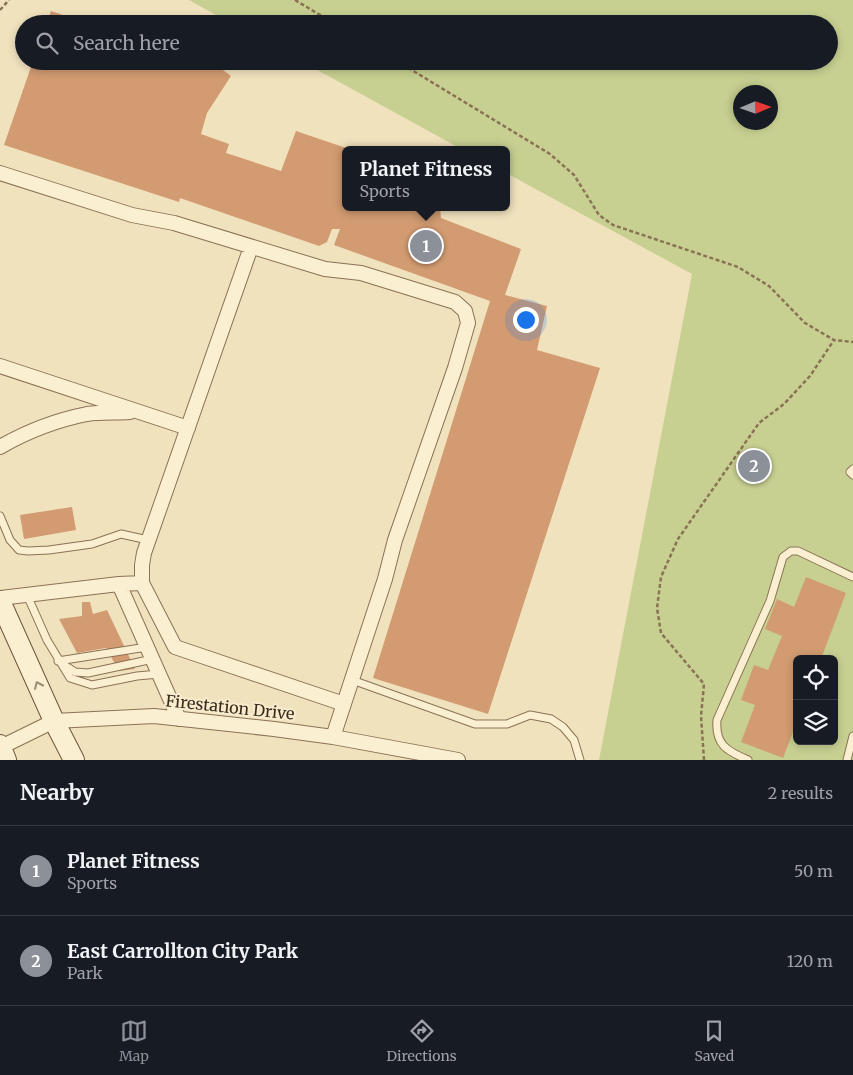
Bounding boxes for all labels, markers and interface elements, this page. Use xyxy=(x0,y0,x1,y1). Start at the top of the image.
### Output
search box xyxy=(15,15,838,70)
icon: search xyxy=(33,29,61,57)
text: Search here xyxy=(73,31,180,55)
north arrow xyxy=(733,85,778,130)
popup xyxy=(342,146,510,211)
text: Planet Fitness xyxy=(360,157,492,181)
text: Sports xyxy=(360,181,410,201)
pin: 1 xyxy=(410,227,442,265)
your location xyxy=(513,307,539,333)
pin: 2 xyxy=(738,447,770,485)
map controls xyxy=(793,655,838,745)
button: locate xyxy=(793,655,838,700)
one-way arrow xyxy=(33,681,44,690)
street label: Firestation Drive xyxy=(165,690,295,724)
button: layers xyxy=(793,700,838,745)
text: Nearby xyxy=(20,779,94,806)
text: 2 results xyxy=(768,783,833,803)
text: Planet Fitness xyxy=(67,849,200,873)
text: 1 xyxy=(32,861,40,881)
text: 50 m xyxy=(794,861,833,881)
text: Sports xyxy=(67,873,117,893)
text: East Carrollton City Park xyxy=(67,939,298,963)
text: 2 xyxy=(31,951,41,971)
text: 120 m xyxy=(787,951,833,971)
text: Park xyxy=(67,963,103,983)
tab: Map xyxy=(119,1017,149,1065)
tab: Directions xyxy=(387,1017,457,1065)
tab: Saved xyxy=(694,1017,734,1065)

